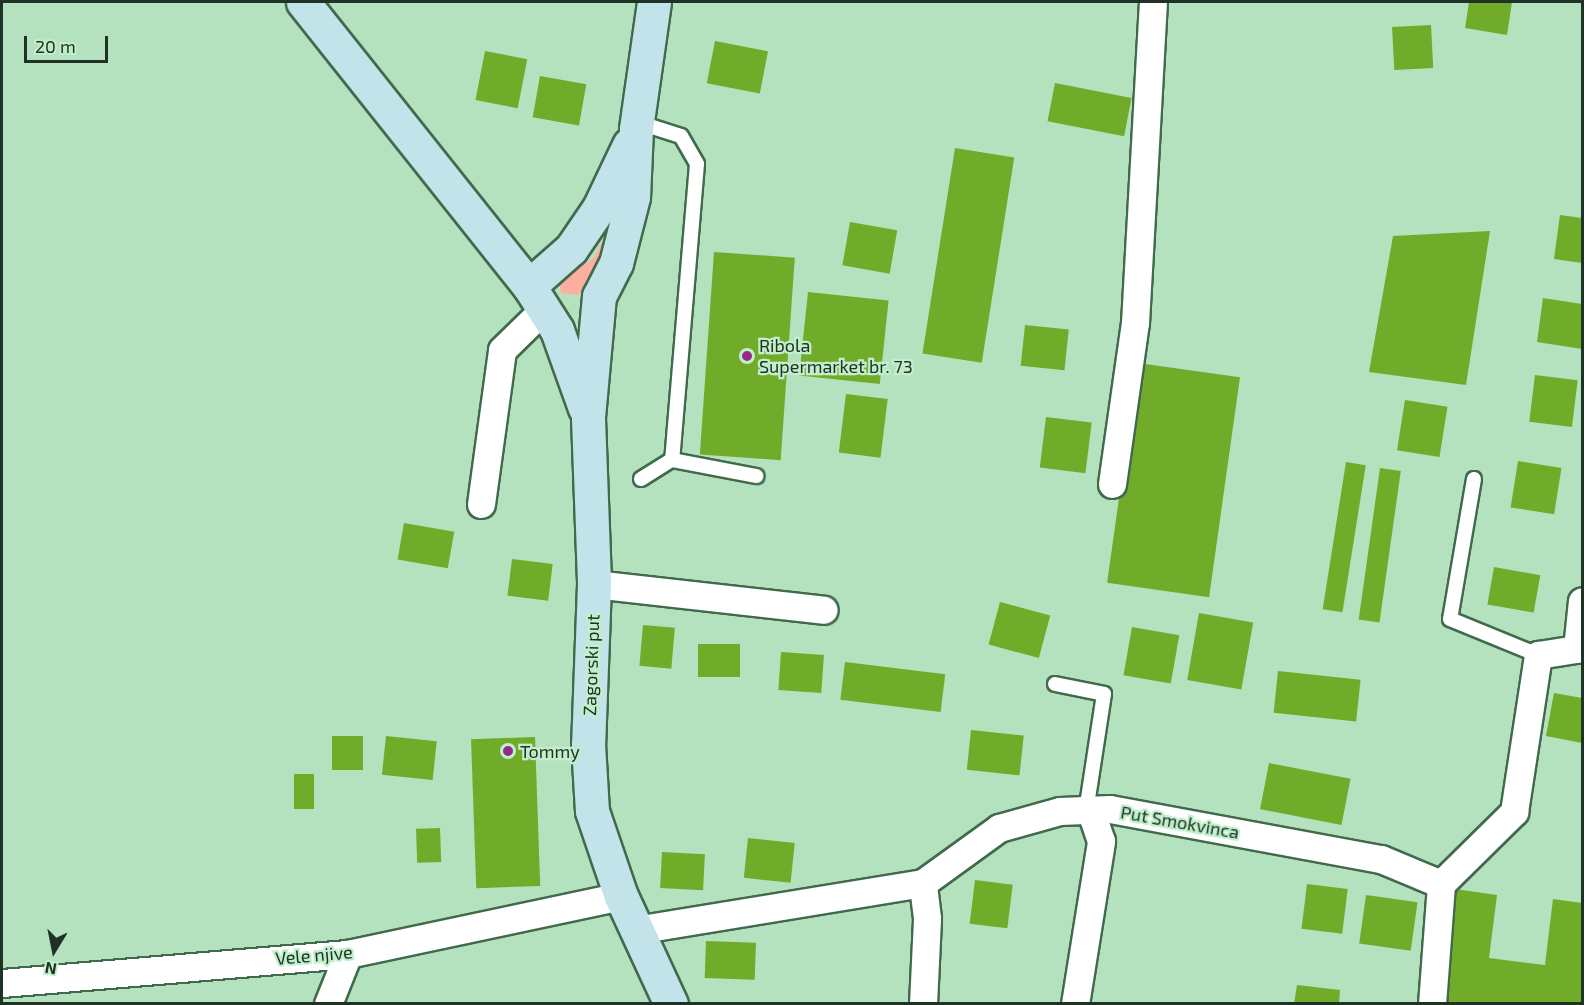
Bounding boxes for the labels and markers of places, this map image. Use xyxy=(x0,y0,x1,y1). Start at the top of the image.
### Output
place label: Ribola Supermarket br. 73 xyxy=(759,335,913,378)
marker: Ribola Supermarket br. 73 xyxy=(740,349,754,363)
place label: Tommy xyxy=(520,740,580,762)
marker: Tommy xyxy=(501,744,515,758)

